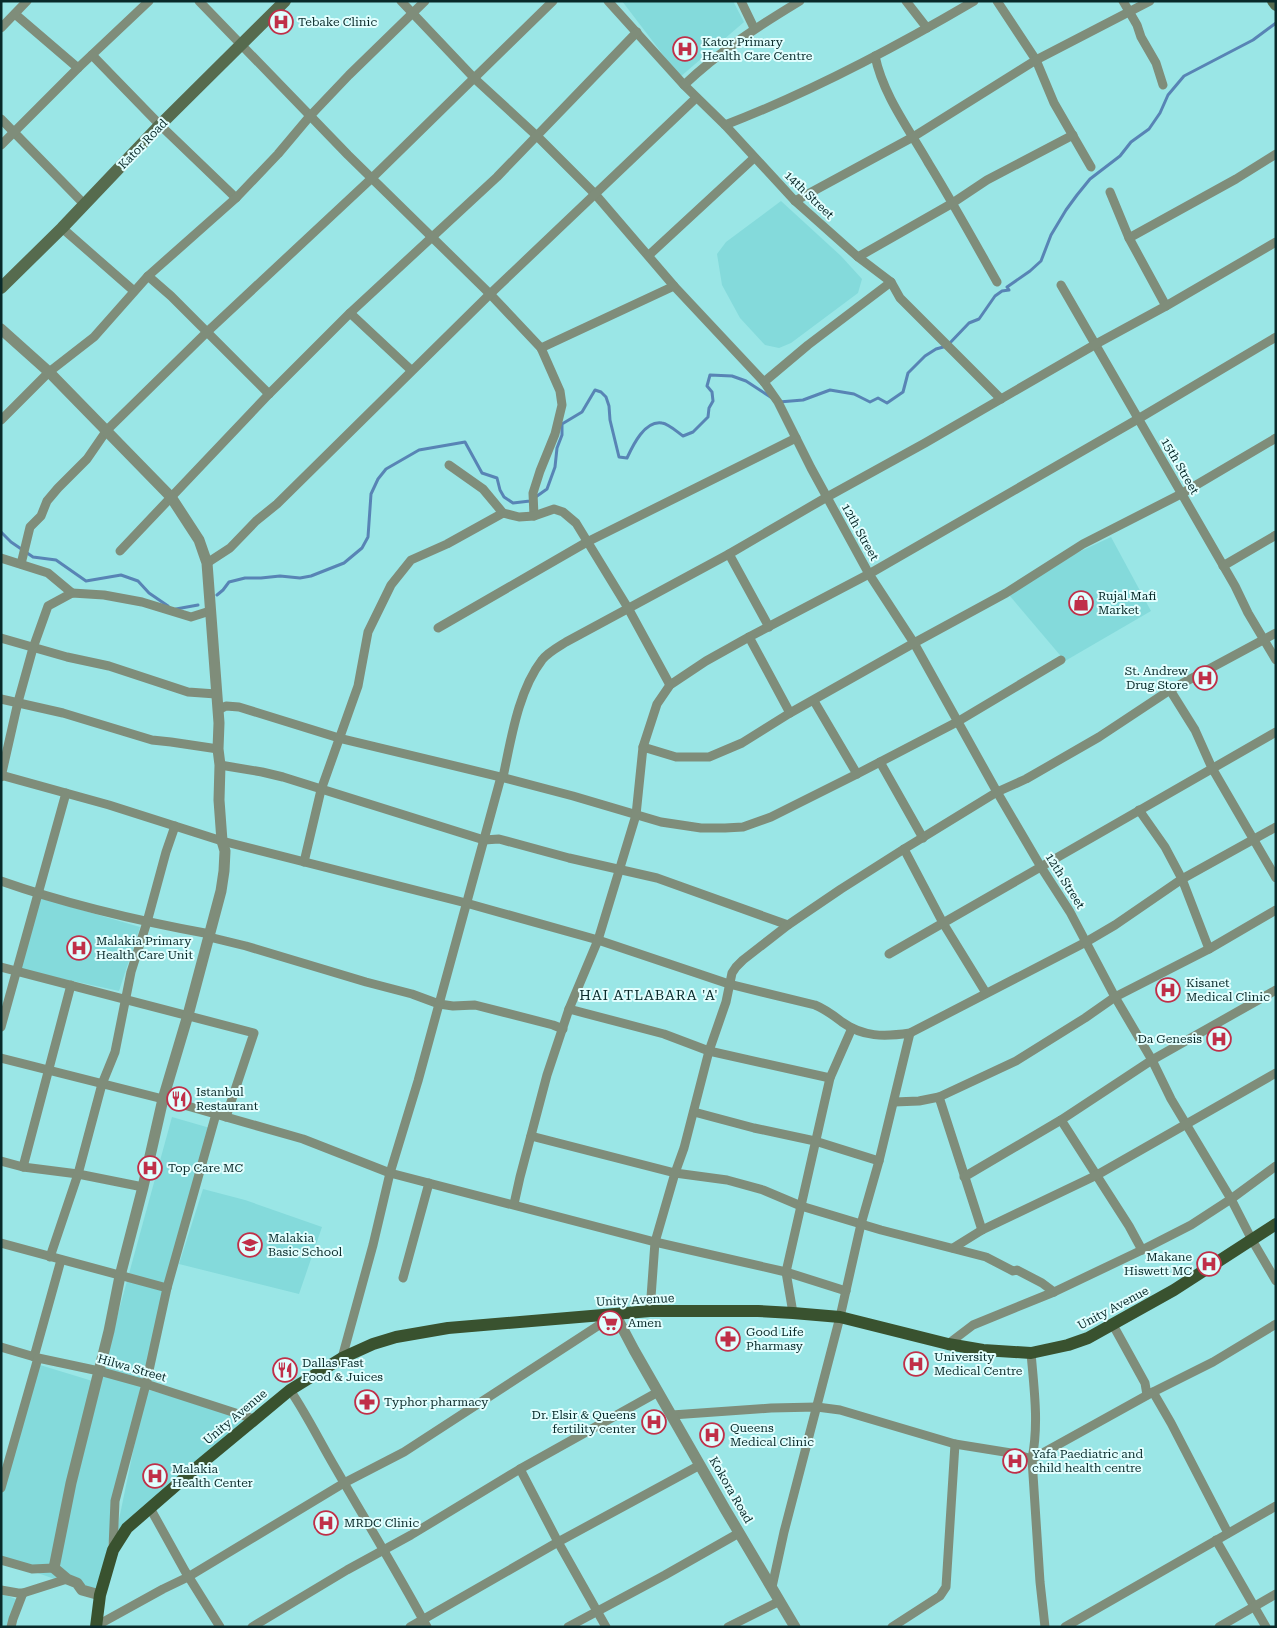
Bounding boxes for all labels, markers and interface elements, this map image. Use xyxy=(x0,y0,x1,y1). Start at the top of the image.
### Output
hospital icon: Tebake Clinic xyxy=(268,9,294,35)
place label: Tebake Clinic xyxy=(298,15,377,29)
place label: Kator Primary Health Care Centre xyxy=(702,35,813,63)
hospital icon: Kator Primary Health Care Centre xyxy=(672,36,698,62)
street label: Kator Road xyxy=(116,116,171,172)
street label: 14th Street xyxy=(781,168,837,222)
street label: 15th Street xyxy=(1158,435,1202,497)
street label: 12th Street xyxy=(839,501,882,563)
place label: Rujal Mafi Market xyxy=(1098,589,1156,617)
shop icon: Rujal Mafi Market xyxy=(1068,590,1094,616)
place label: St. Andrew Drug Store xyxy=(1125,664,1188,692)
hospital icon: St. Andrew Drug Store xyxy=(1192,665,1218,691)
street label: 12th Street xyxy=(1042,851,1088,912)
place label: Malakia Primary Health Care Unit xyxy=(96,934,193,962)
hospital icon: Malakia Primary Health Care Unit xyxy=(66,935,92,961)
place label: Kisanet Medical Clinic xyxy=(1186,976,1270,1004)
hospital icon: Kisanet Medical Clinic xyxy=(1155,977,1181,1003)
district label: HAI ATLABARA 'A' xyxy=(579,987,719,1003)
hospital icon: Da Genesis xyxy=(1206,1026,1232,1052)
place label: Da Genesis xyxy=(1137,1032,1202,1046)
place label: Istanbul Restaurant xyxy=(196,1085,259,1113)
restaurant icon: Istanbul Restaurant xyxy=(166,1086,192,1112)
hospital icon: Top Care MC xyxy=(137,1155,163,1181)
place label: Top Care MC xyxy=(168,1161,243,1175)
place label: Malakia Basic School xyxy=(268,1231,343,1259)
school or university icon: Malakia Basic School xyxy=(237,1232,263,1258)
place label: Makane Hiswett MC xyxy=(1124,1250,1192,1278)
hospital icon: Makane Hiswett MC xyxy=(1196,1251,1222,1277)
street label: Unity Avenue xyxy=(1075,1283,1151,1333)
street label: Unity Avenue xyxy=(595,1291,675,1309)
supermarket icon: Amen xyxy=(597,1310,623,1336)
place label: Amen xyxy=(628,1316,662,1330)
place label: Good Life Pharmasy xyxy=(746,1325,804,1353)
pharmacy icon: Good Life Pharmasy xyxy=(715,1326,741,1352)
place label: University Medical Centre xyxy=(934,1350,1023,1378)
street label: Hilwa Street xyxy=(96,1351,169,1385)
hospital icon: University Medical Centre xyxy=(903,1351,929,1377)
place label: Dallas Fast Food & Juices xyxy=(302,1356,383,1384)
restaurant icon: Dallas Fast Food & Juices xyxy=(272,1357,298,1383)
street label: Unity Avenue xyxy=(200,1386,270,1448)
pharmacy icon: Typhor pharmacy xyxy=(354,1389,380,1415)
place label: Typhor pharmacy xyxy=(384,1395,489,1409)
place label: Dr. Elsir & Queens fertility center xyxy=(532,1408,636,1436)
hospital icon: Dr. Elsir & Queens fertility center xyxy=(641,1409,667,1435)
place label: Queens Medical Clinic xyxy=(730,1421,814,1449)
hospital icon: Queens Medical Clinic xyxy=(699,1422,725,1448)
place label: Yafa Paediatric and child health centre xyxy=(1032,1447,1143,1475)
hospital icon: Yafa Paediatric and child health centre xyxy=(1002,1448,1028,1474)
street label: Kokora Road xyxy=(706,1454,756,1526)
place label: Malakia Health Center xyxy=(172,1462,253,1490)
hospital icon: Malakia Health Center xyxy=(142,1463,168,1489)
hospital icon: MRDC Clinic xyxy=(313,1510,339,1536)
place label: MRDC Clinic xyxy=(344,1516,419,1530)

